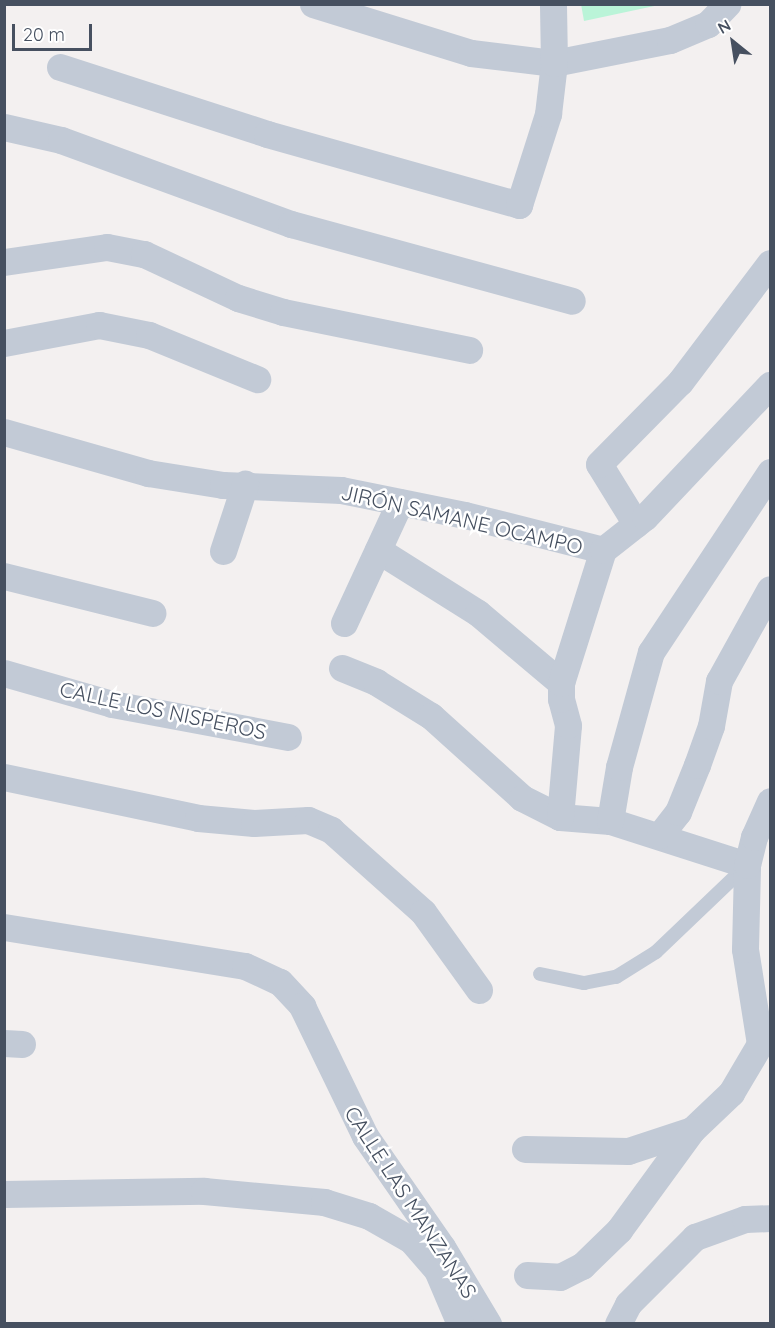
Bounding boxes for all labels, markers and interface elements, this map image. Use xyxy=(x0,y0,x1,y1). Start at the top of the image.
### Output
scale bar xyxy=(15,12,94,50)
north arrow xyxy=(703,12,763,72)
text: N xyxy=(714,15,734,38)
text: 20 m xyxy=(23,23,65,46)
street label: JIRÓN SAMANE OCAMPO xyxy=(339,479,585,559)
street label: CALLE LOS NISPEROS xyxy=(57,676,269,744)
street label: CALLE LAS MANZANAS xyxy=(340,1101,482,1303)

